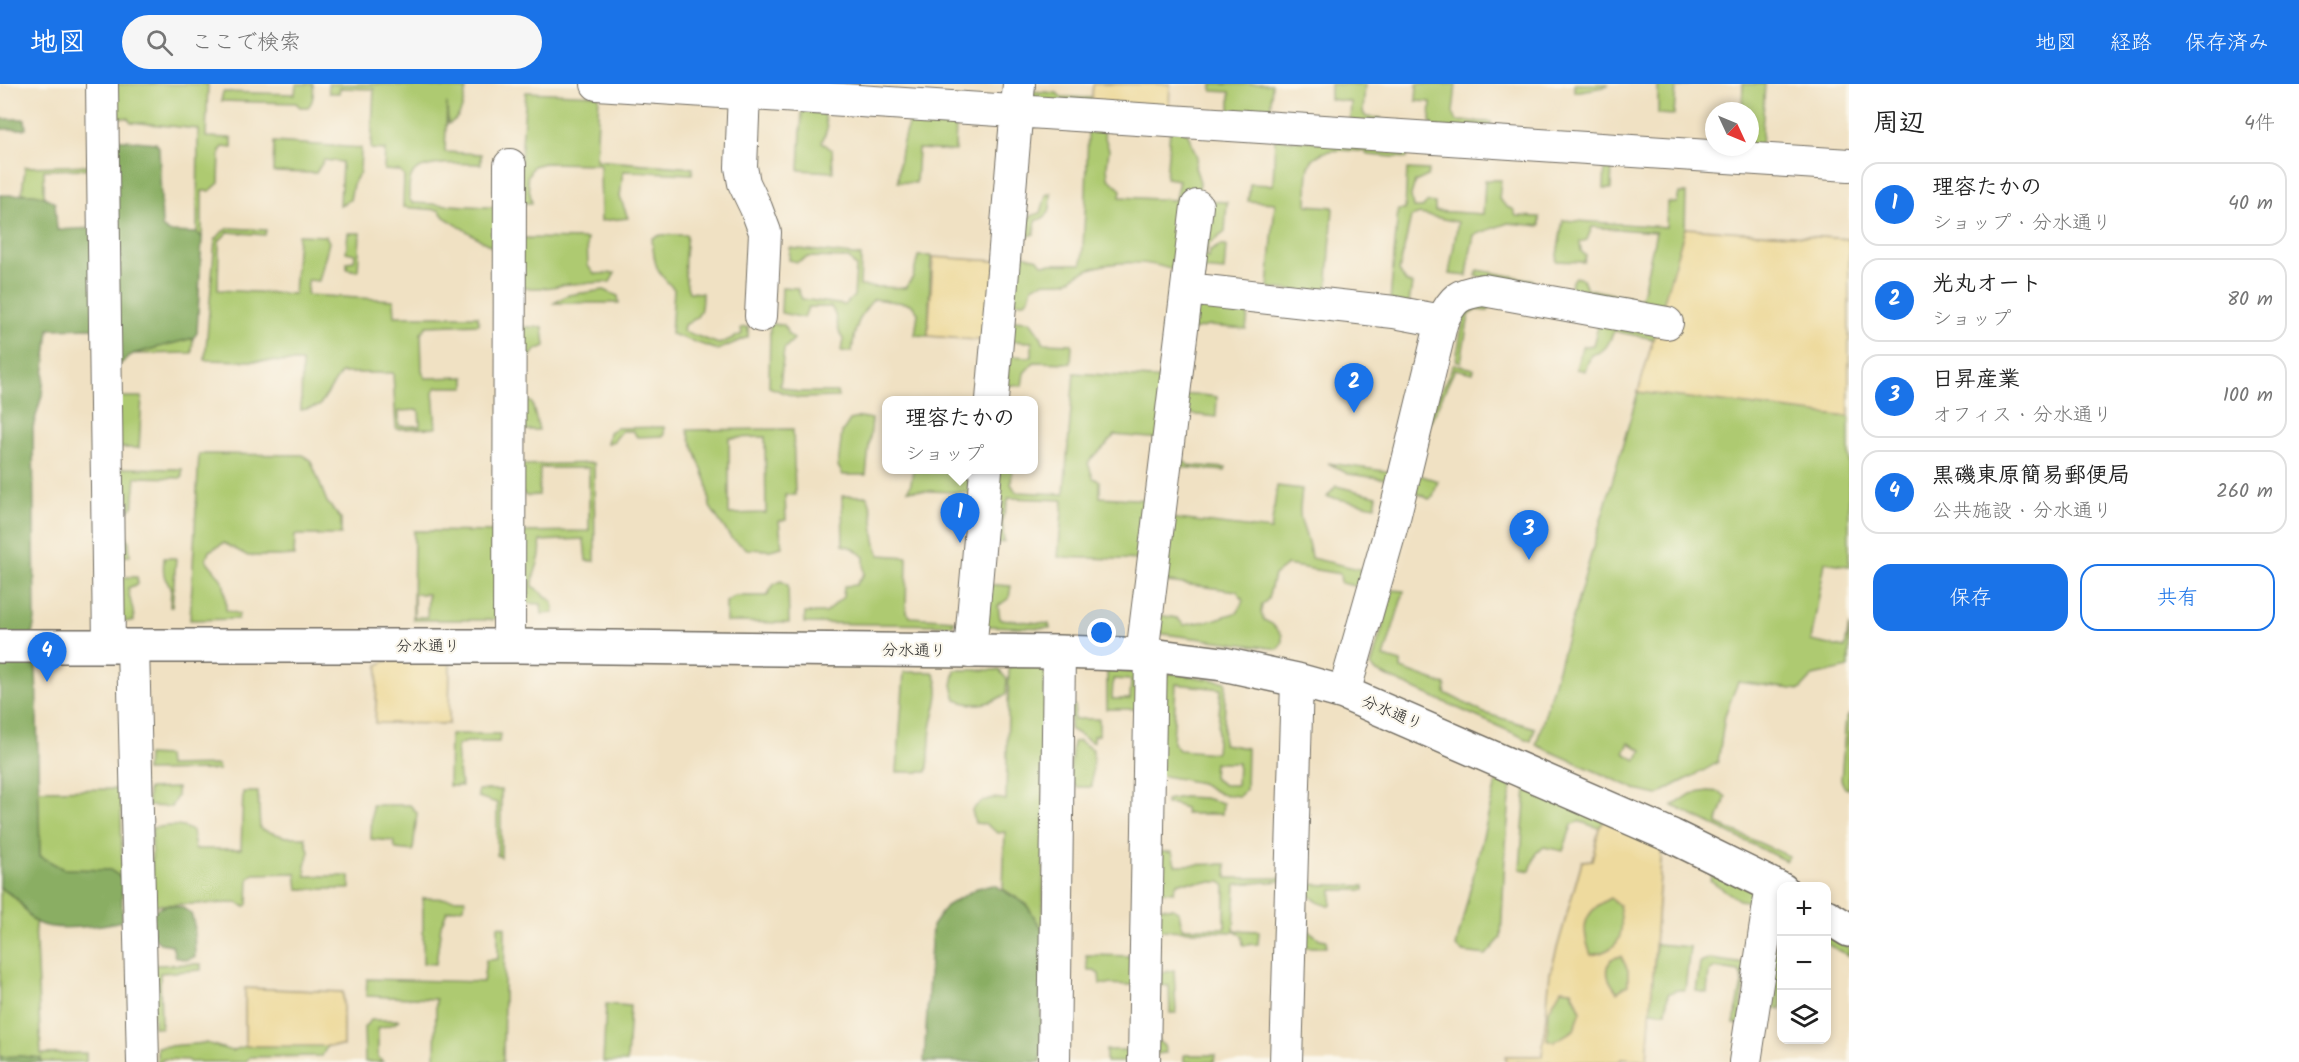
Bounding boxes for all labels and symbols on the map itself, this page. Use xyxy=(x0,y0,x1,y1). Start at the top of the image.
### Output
north arrow xyxy=(1705,102,1759,156)
pin: 2 xyxy=(1334,364,1374,413)
pin: 1 xyxy=(940,494,980,543)
pin: 3 xyxy=(1510,510,1549,560)
your location xyxy=(1087,618,1116,647)
pin: 4 xyxy=(28,632,66,682)
street label: 分水通り xyxy=(396,634,460,659)
street label: 分水通り xyxy=(882,638,946,664)
street label: 分水通り xyxy=(1358,689,1426,737)

